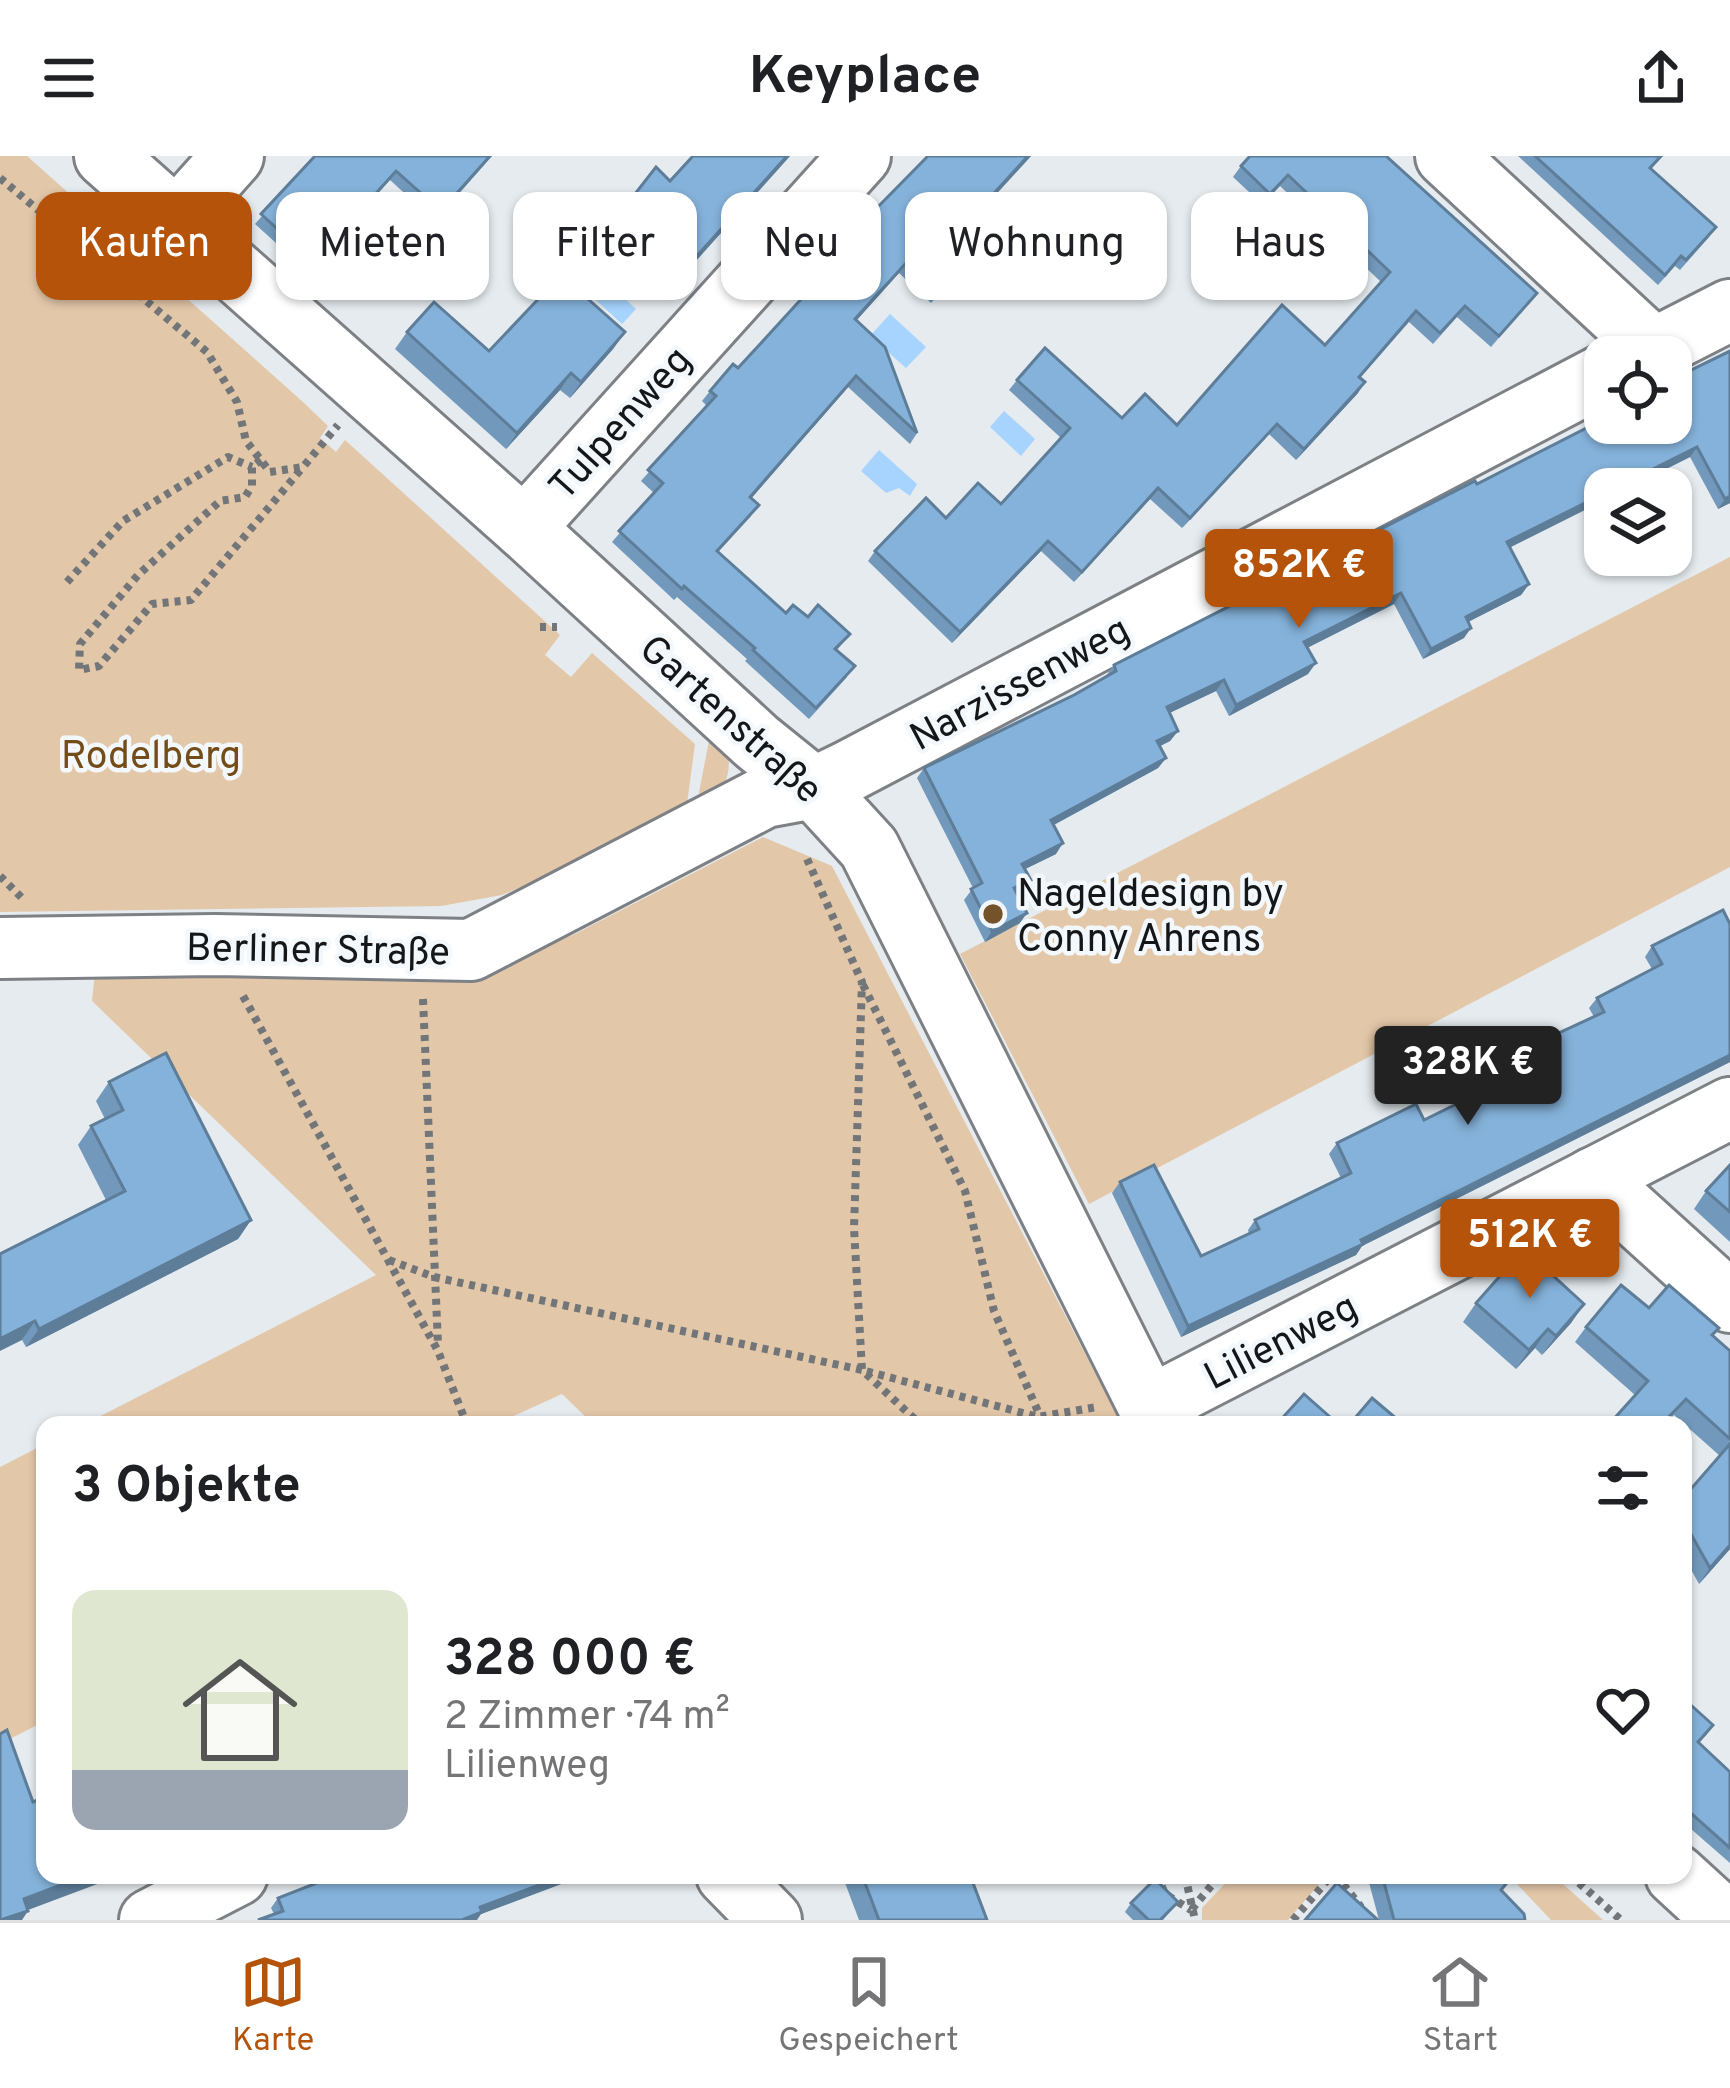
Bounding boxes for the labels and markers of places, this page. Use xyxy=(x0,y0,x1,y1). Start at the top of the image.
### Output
pin: 852K € xyxy=(1201,529,1397,631)
place label: Nageldesign by Conny Ahrens xyxy=(1017,872,1284,966)
marker: Nageldesign by Conny Ahrens xyxy=(980,901,1006,927)
pin: 328K € xyxy=(1370,1026,1566,1128)
pin: 512K € xyxy=(1432,1199,1628,1301)

